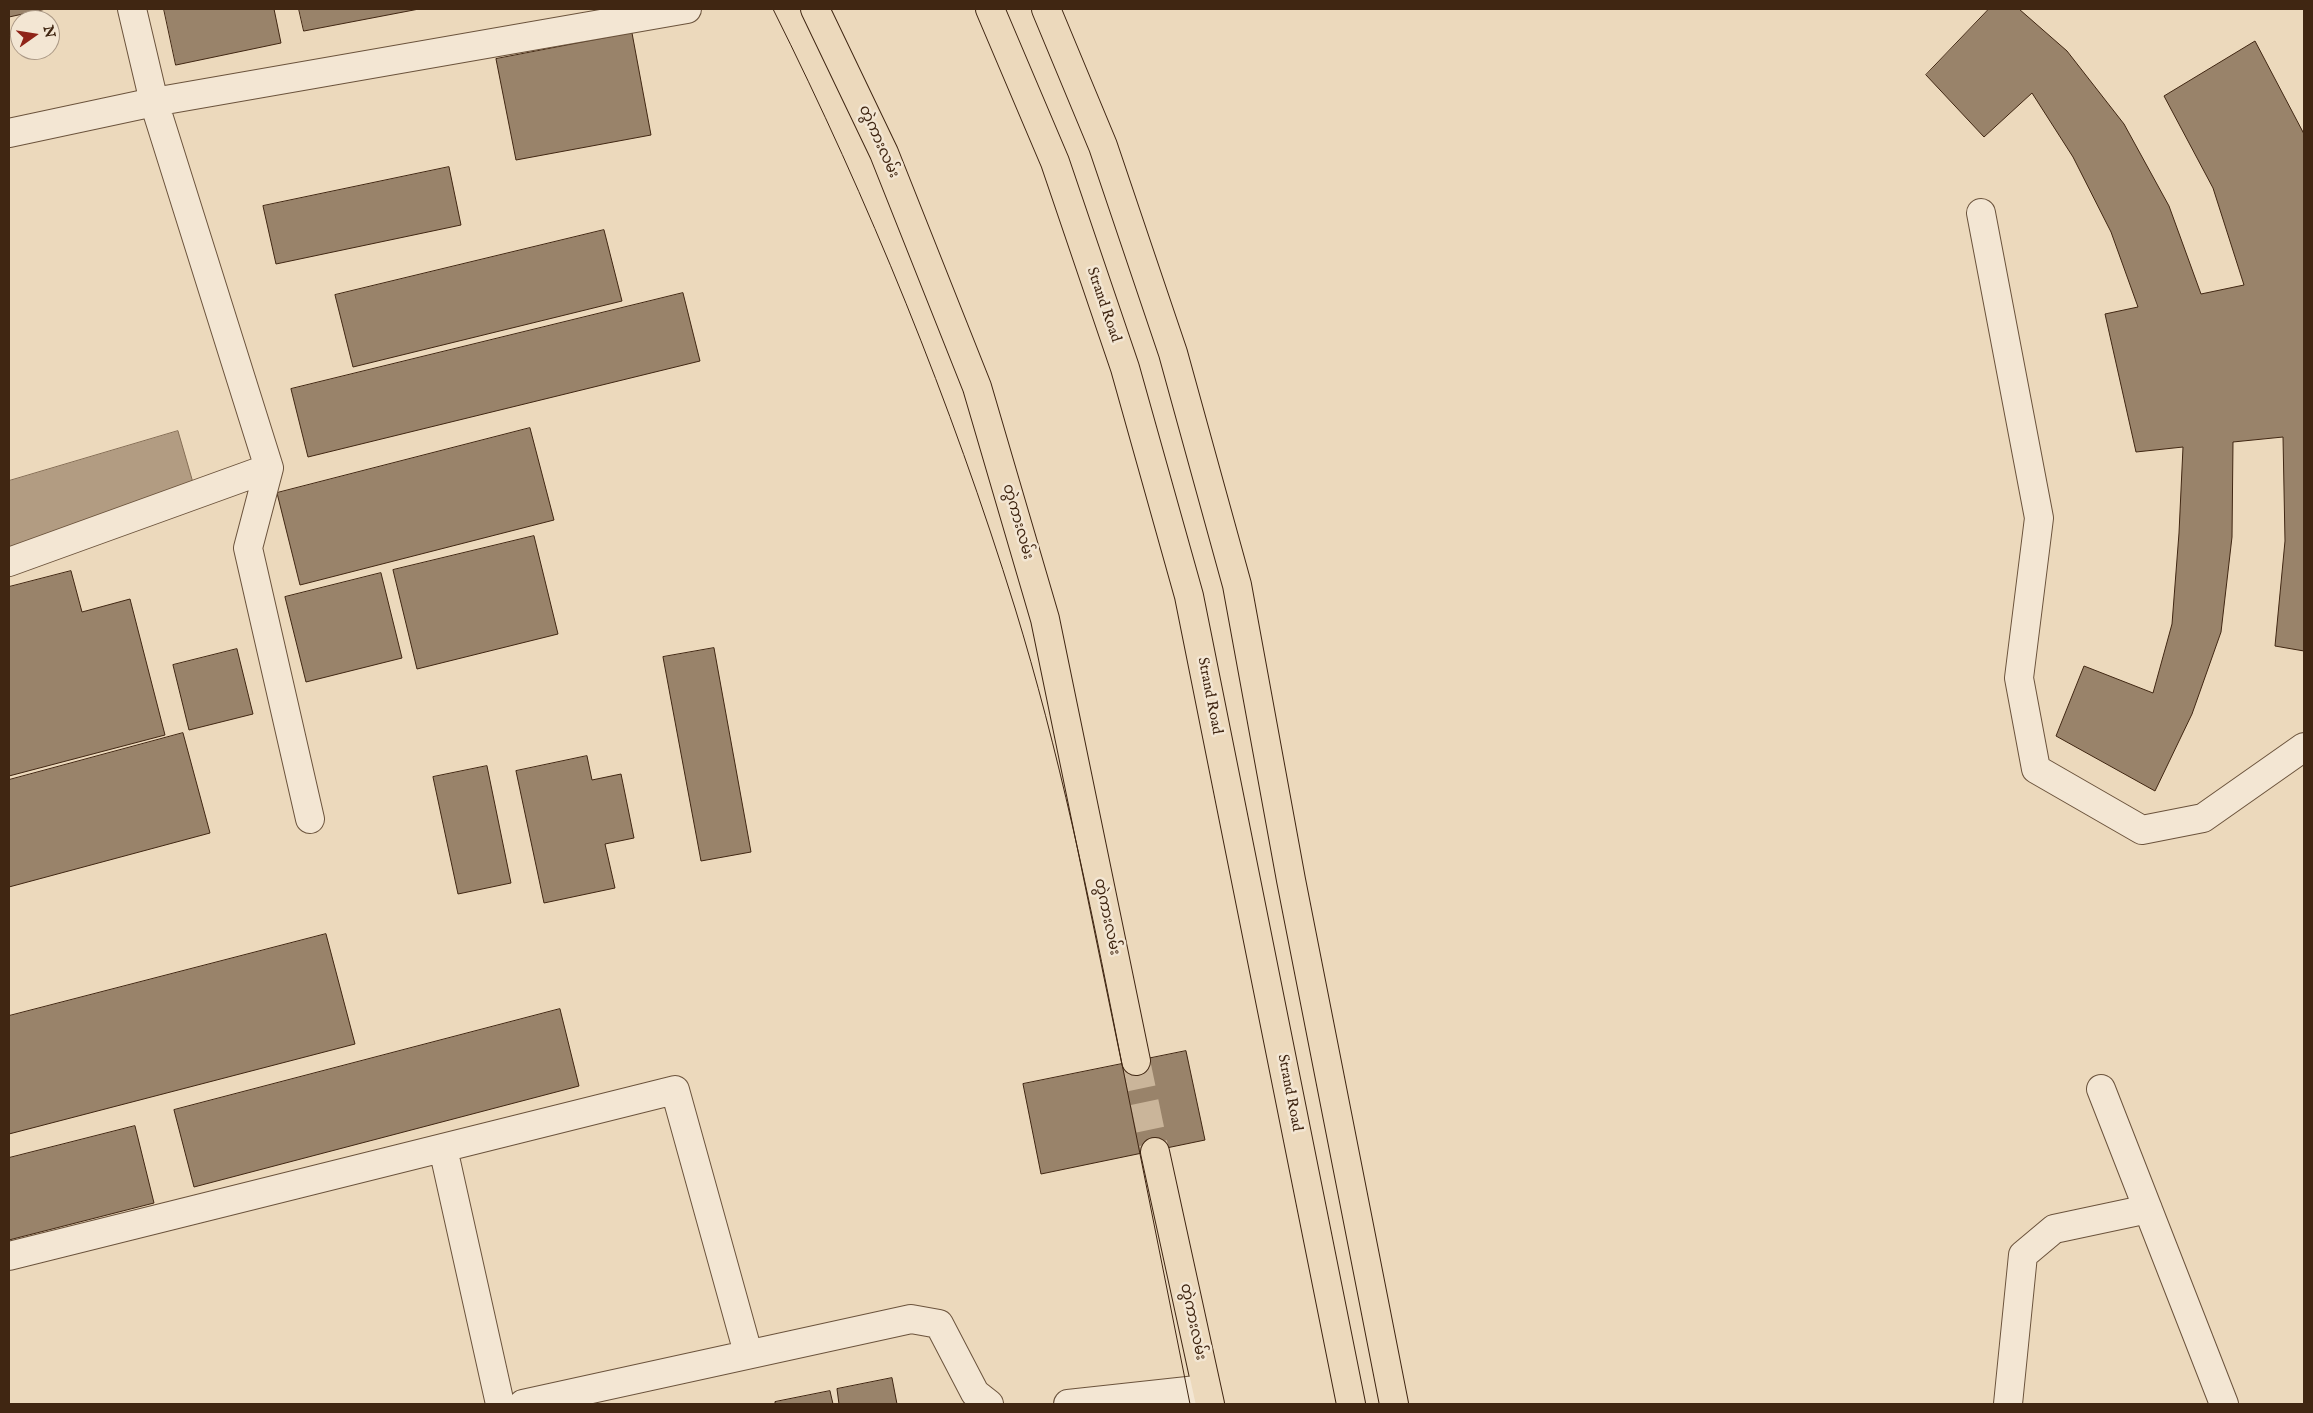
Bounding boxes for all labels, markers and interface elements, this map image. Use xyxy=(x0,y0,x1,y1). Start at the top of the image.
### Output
north arrow xyxy=(10,10,60,60)
text: N xyxy=(39,24,59,40)
street label: တွဲကားလမ်း xyxy=(854,103,902,181)
street label: Strand Road xyxy=(1082,265,1124,345)
street label: တွဲကားလမ်း xyxy=(998,482,1036,562)
street label: Strand Road xyxy=(1193,656,1225,736)
street label: တွဲကားလမ်း xyxy=(1089,877,1123,957)
street label: Strand Road xyxy=(1273,1053,1305,1133)
street label: တွဲကားလမ်း xyxy=(1175,1282,1209,1362)

